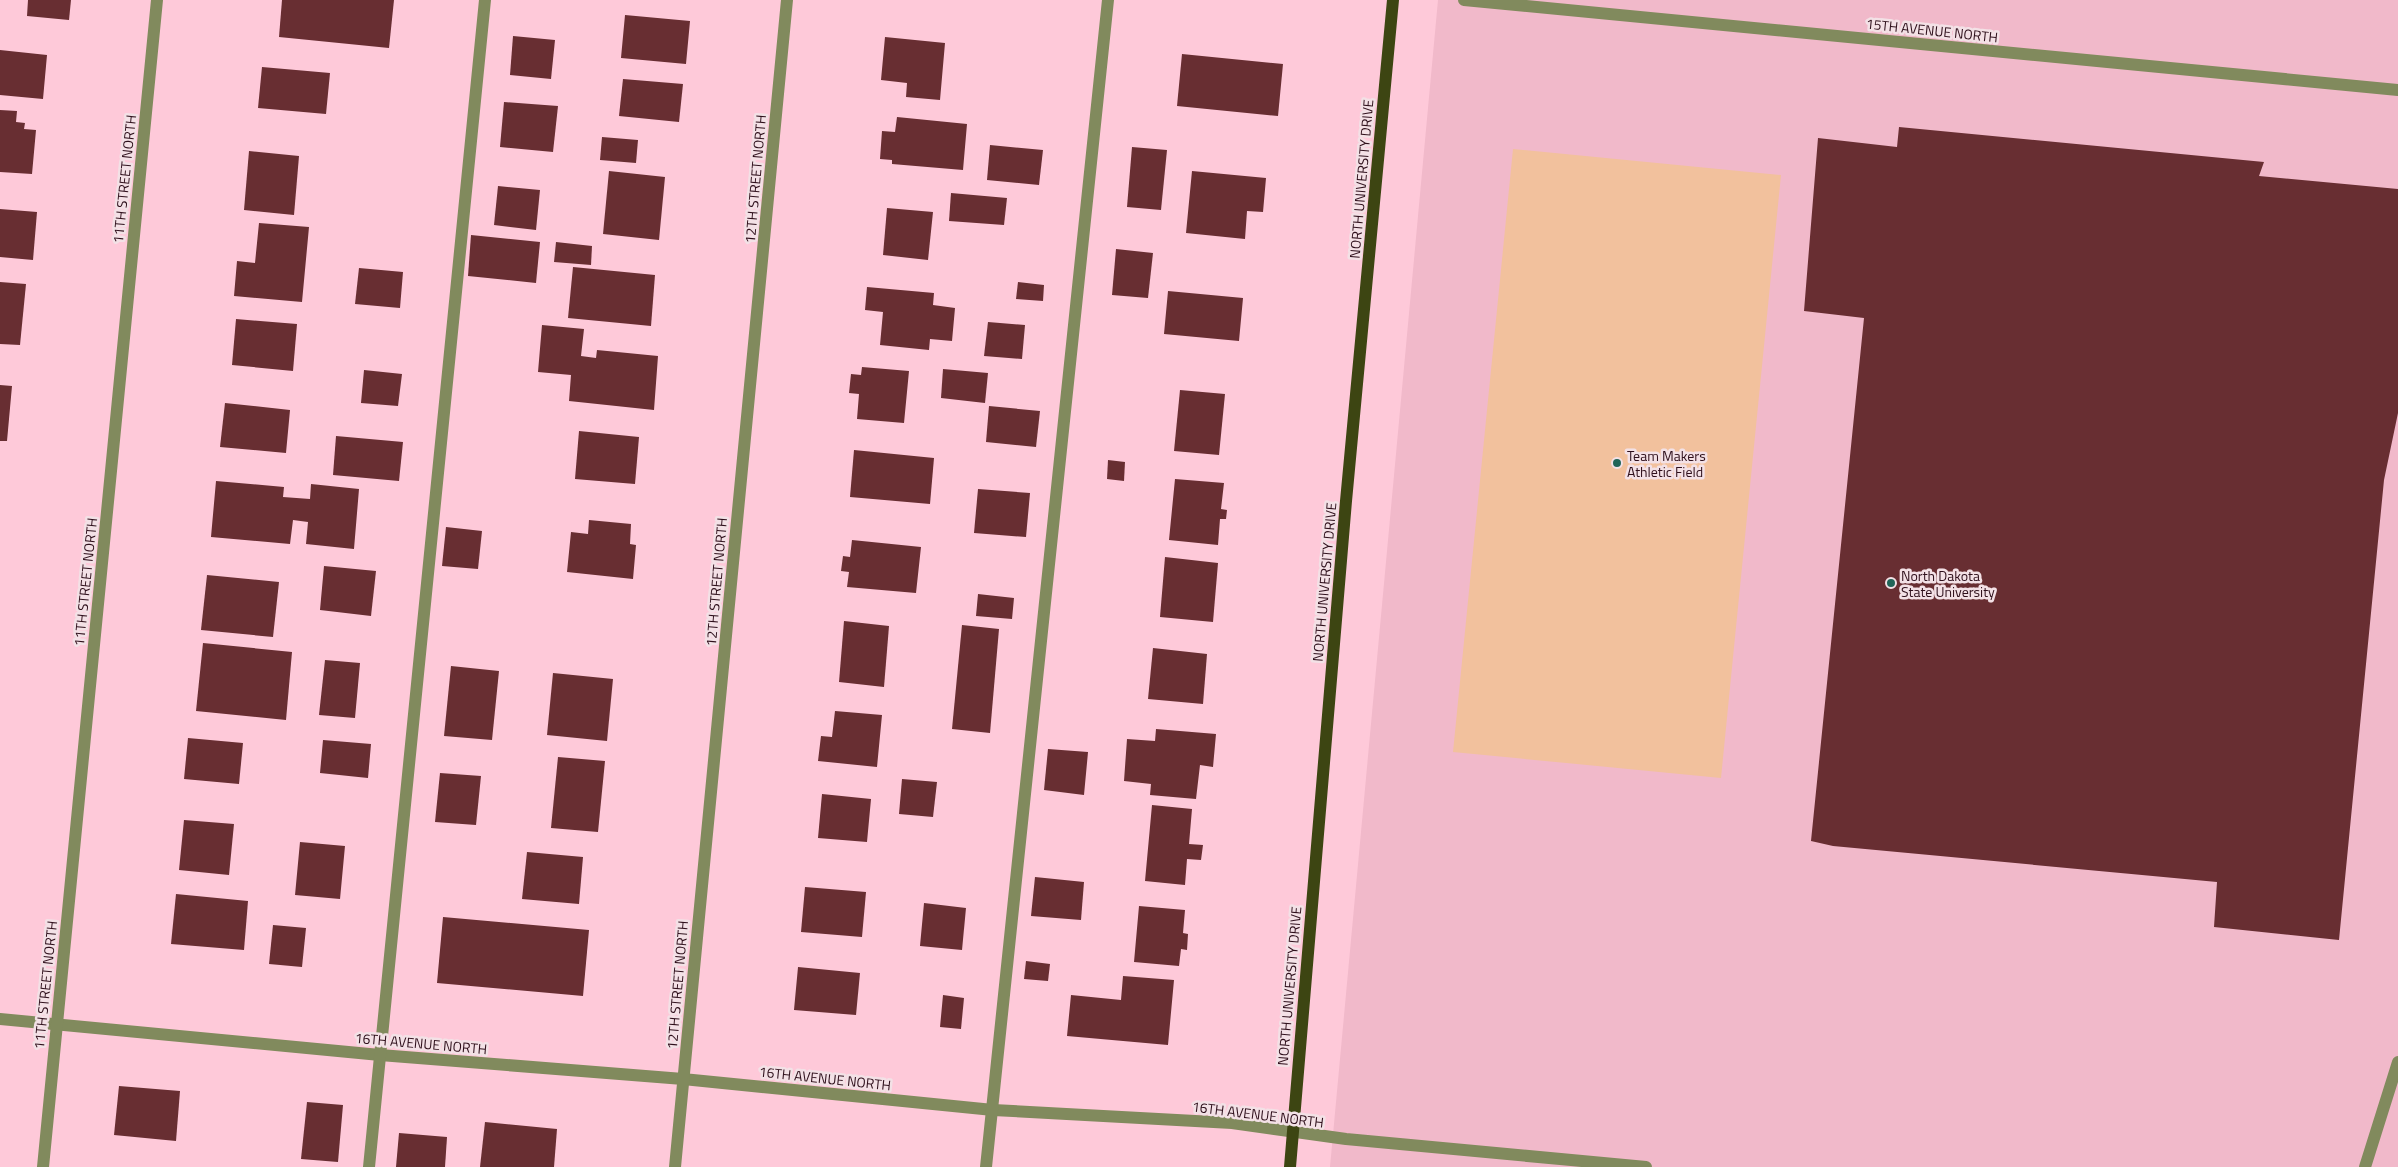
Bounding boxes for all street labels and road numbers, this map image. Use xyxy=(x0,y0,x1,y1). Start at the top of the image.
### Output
street label: 15TH AVENUE NORTH xyxy=(1865,13,1999,47)
street label: NORTH UNIVERSITY DRIVE xyxy=(1344,98,1378,259)
street label: 11TH STREET NORTH xyxy=(107,114,141,244)
street label: 12TH STREET NORTH xyxy=(739,114,771,244)
street label: NORTH UNIVERSITY DRIVE xyxy=(1307,501,1341,662)
street label: 11TH STREET NORTH xyxy=(68,517,102,647)
street label: 12TH STREET NORTH xyxy=(700,517,732,647)
street label: NORTH UNIVERSITY DRIVE xyxy=(1272,905,1306,1066)
street label: 11TH STREET NORTH xyxy=(28,920,62,1050)
street label: 12TH STREET NORTH xyxy=(661,920,693,1050)
street label: 16TH AVENUE NORTH xyxy=(354,1027,488,1059)
street label: 16TH AVENUE NORTH xyxy=(758,1061,892,1095)
street label: 16TH AVENUE NORTH xyxy=(1191,1095,1325,1133)

